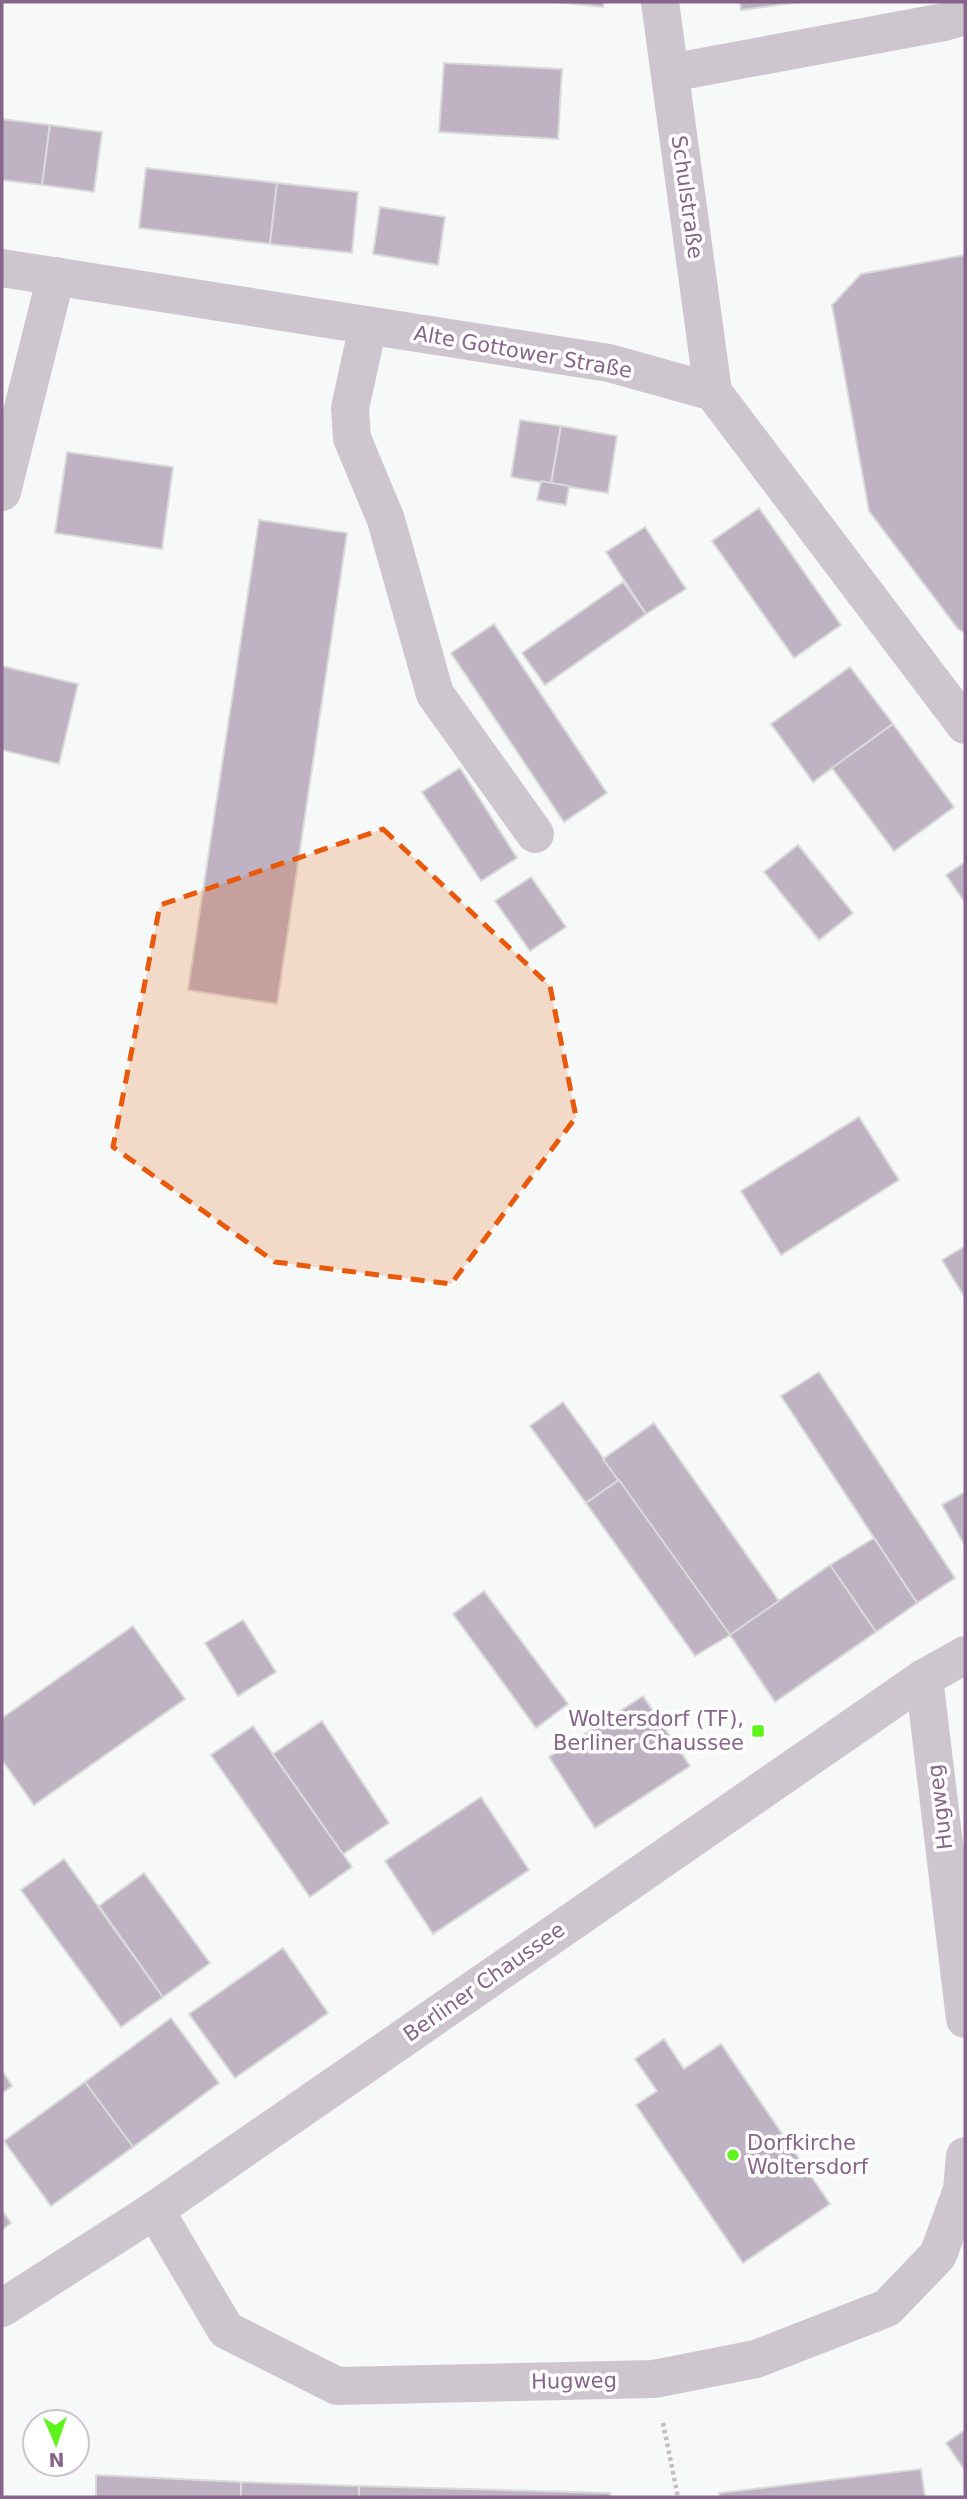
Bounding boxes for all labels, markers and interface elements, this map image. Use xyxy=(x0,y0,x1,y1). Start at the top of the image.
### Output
street label: Schulstraße xyxy=(666,134,708,260)
street label: Alte Gottower Straße xyxy=(412,321,634,383)
place label: Woltersdorf (TF), Berliner Chaussee xyxy=(553,1707,744,1755)
marker: Woltersdorf (TF), Berliner Chaussee xyxy=(750,1723,766,1739)
street label: Hugweg xyxy=(923,1763,957,1851)
street label: Berliner Chaussee xyxy=(399,1917,569,2047)
place label: Dorfkirche Woltersdorf xyxy=(747,2131,869,2179)
marker: Dorfkirche Woltersdorf xyxy=(725,2147,741,2163)
street label: Hugweg xyxy=(531,2368,617,2394)
north arrow xyxy=(21,2408,91,2478)
text: N xyxy=(48,2449,65,2471)

